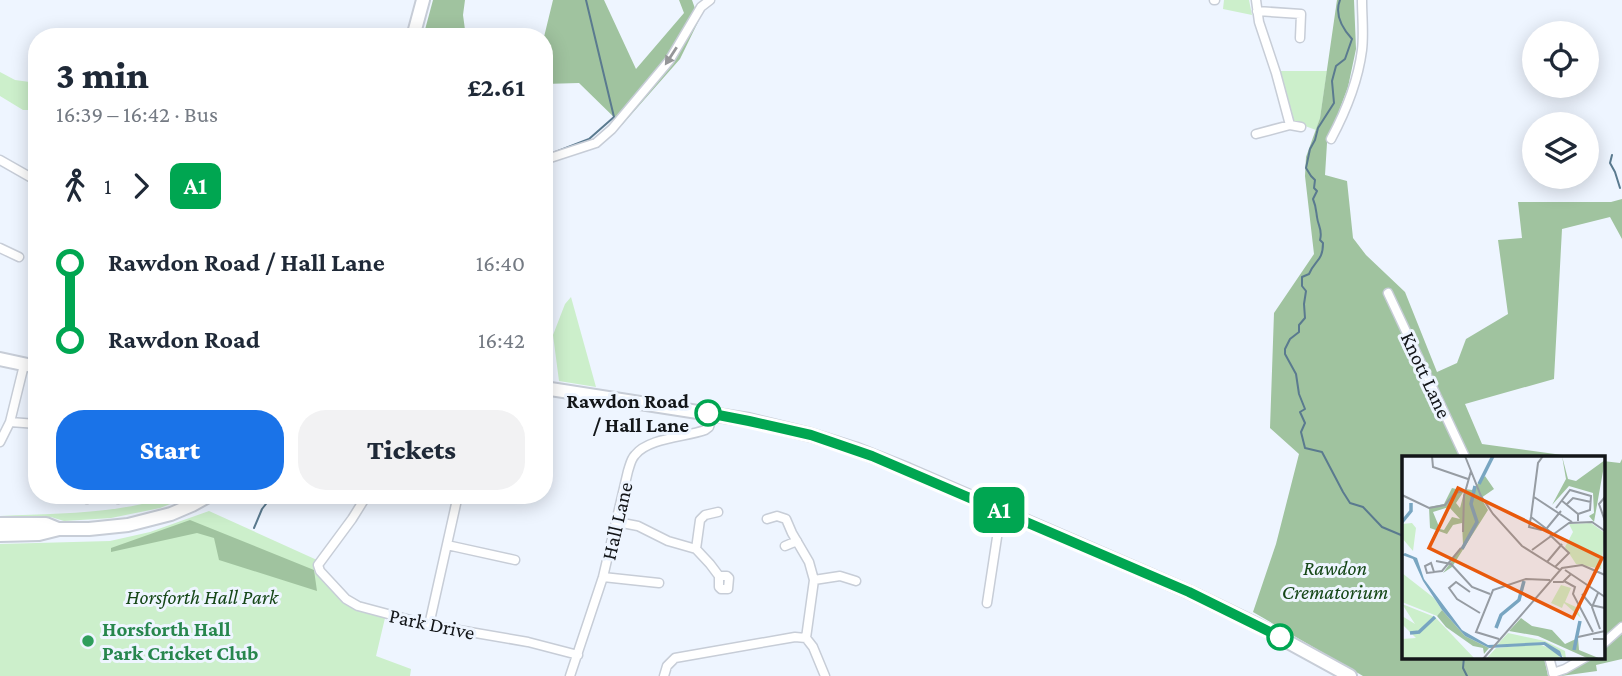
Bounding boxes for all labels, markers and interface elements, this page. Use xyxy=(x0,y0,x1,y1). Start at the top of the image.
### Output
map controls xyxy=(1522,21,1599,189)
button: locate xyxy=(1522,21,1599,98)
one-way arrow xyxy=(665,46,678,65)
text: 3 min xyxy=(56,54,149,96)
text: £2.61 xyxy=(467,73,525,102)
text: 16:39 – 16:42 · Bus xyxy=(56,101,218,127)
button: layers xyxy=(1522,112,1599,189)
icon: walk xyxy=(56,167,94,205)
icon: forward xyxy=(122,167,160,205)
text: A1 xyxy=(184,172,207,199)
text: 1 xyxy=(104,173,112,199)
text: Rawdon Road / Hall Lane xyxy=(108,248,385,277)
text: 16:40 xyxy=(476,250,525,276)
text: Rawdon Road xyxy=(108,325,260,354)
text: 16:42 xyxy=(478,327,525,353)
street label: Knott Lane xyxy=(1396,328,1456,422)
place label: Rawdon Road / Hall Lane xyxy=(566,389,690,437)
marker: Rawdon Road / Hall Lane xyxy=(695,400,721,426)
button: Start xyxy=(56,410,284,490)
button: Tickets xyxy=(298,410,525,490)
inset map xyxy=(1402,456,1604,658)
street label: Hall Lane xyxy=(596,480,638,562)
line badge: A1 xyxy=(968,487,1030,533)
text: A1 xyxy=(987,496,1011,523)
park label: Rawdon Crematorium xyxy=(1282,556,1388,604)
park label: Horsforth Hall Park xyxy=(126,585,279,609)
street label: Park Drive xyxy=(387,603,477,645)
place label: Horsforth Hall Park Cricket Club xyxy=(102,617,259,665)
unlabelled marker xyxy=(1267,624,1293,650)
marker: Horsforth Hall Park Cricket Club xyxy=(80,633,96,649)

